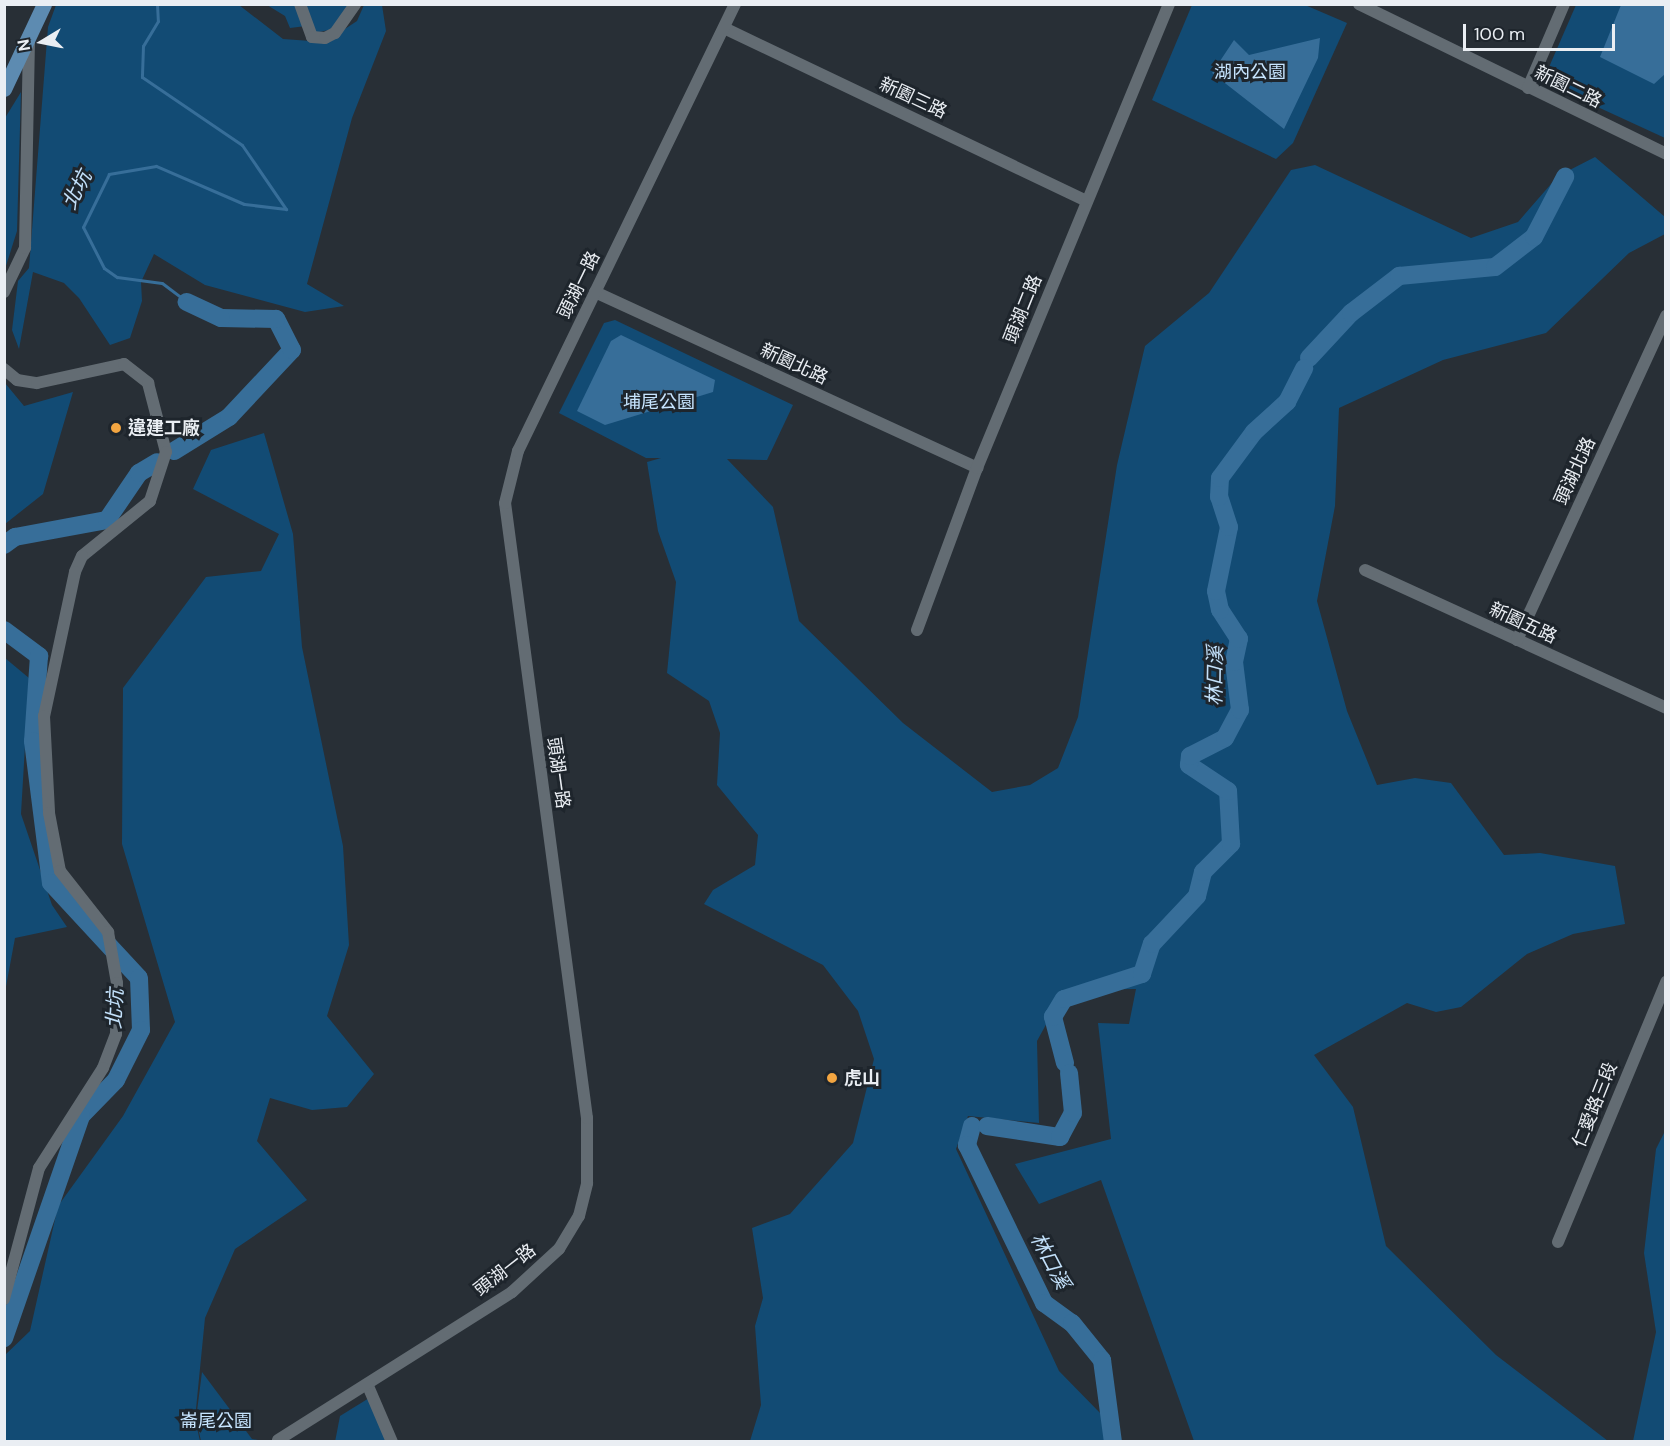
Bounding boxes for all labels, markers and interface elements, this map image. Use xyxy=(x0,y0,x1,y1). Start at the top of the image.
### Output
north arrow xyxy=(12,12,72,72)
scale bar xyxy=(1466,12,1618,50)
text: 100 m xyxy=(1474,22,1525,46)
text: N xyxy=(12,38,35,53)
park label: 湖內公園 xyxy=(1214,61,1286,83)
street label: 新園二路 xyxy=(1531,62,1605,112)
street label: 新園三路 xyxy=(876,73,950,123)
water label: 北坑 xyxy=(57,167,97,213)
street label: 頭湖一路 xyxy=(554,248,604,322)
street label: 頭湖二路 xyxy=(1000,272,1046,346)
street label: 新園北路 xyxy=(757,339,831,389)
park label: 埔尾公園 xyxy=(623,391,695,413)
place label: 違建工廠 xyxy=(128,417,200,439)
marker: 違建工廠 xyxy=(109,421,123,435)
street label: 頭湖北路 xyxy=(1550,434,1600,508)
street label: 新園五路 xyxy=(1486,598,1560,648)
water label: 林口溪 xyxy=(1202,646,1228,706)
street label: 頭湖一路 xyxy=(542,736,574,810)
water label: 北坑 xyxy=(102,988,128,1030)
street label: 仁愛路三段 xyxy=(1568,1059,1622,1151)
place label: 虎山 xyxy=(844,1067,880,1089)
marker: 虎山 xyxy=(825,1071,839,1085)
water label: 林口溪 xyxy=(1025,1229,1075,1293)
street label: 頭湖一路 xyxy=(470,1239,540,1301)
park label: 崙尾公園 xyxy=(180,1410,252,1432)

